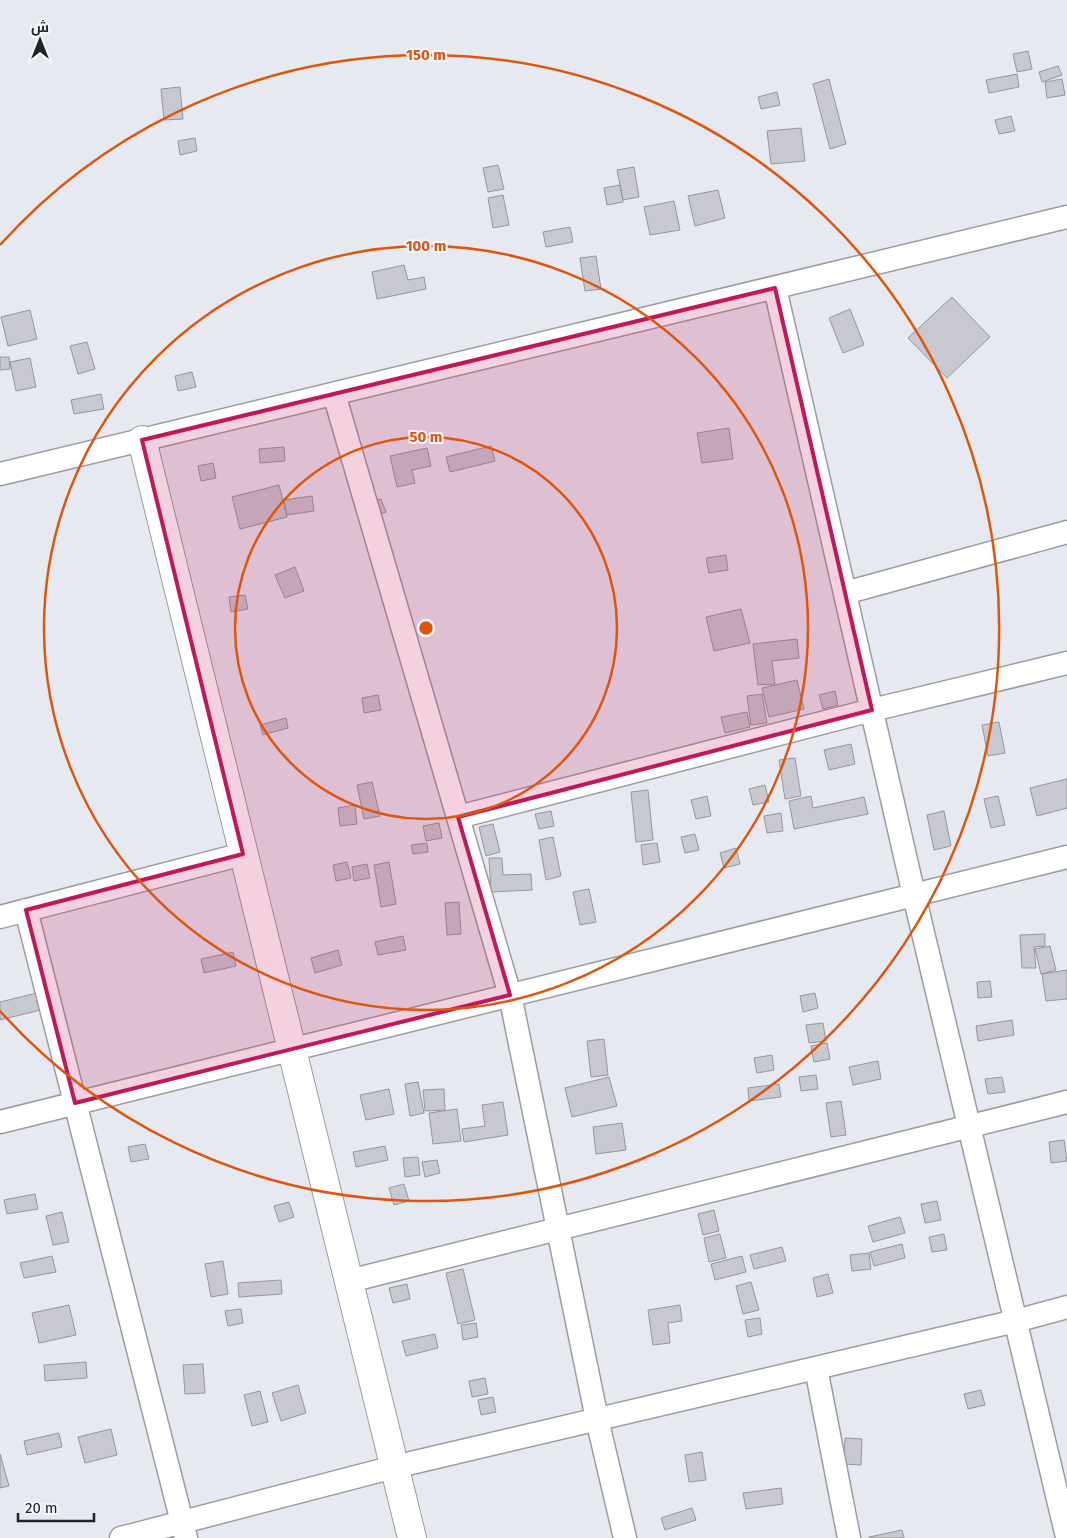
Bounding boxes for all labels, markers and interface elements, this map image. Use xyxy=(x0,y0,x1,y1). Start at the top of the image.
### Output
north arrow xyxy=(15,15,65,65)
text: ش xyxy=(31,19,49,36)
text: 150 m xyxy=(406,46,446,64)
text: 100 m xyxy=(406,237,446,255)
text: 50 m xyxy=(409,428,443,446)
centre of rings xyxy=(417,619,435,637)
scale bar xyxy=(18,1490,94,1522)
text: 20 m xyxy=(25,1499,58,1517)

